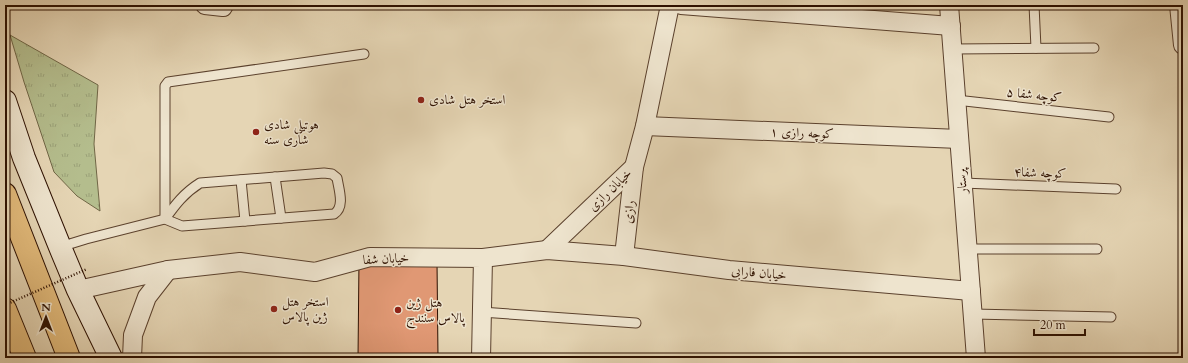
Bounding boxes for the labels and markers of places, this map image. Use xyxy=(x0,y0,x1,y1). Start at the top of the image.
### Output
place label: استخر هتل شادی xyxy=(429,91,505,109)
marker: استخر هتل شادی xyxy=(416,95,426,105)
place label: هوتیلی شادی شاری سنه xyxy=(264,116,319,149)
marker: هوتیلی شادی شاری سنه xyxy=(251,127,261,137)
place label: استخر هتل ژین پالاس xyxy=(282,293,329,326)
place label: هتل ژین پالاس سنندج xyxy=(406,294,465,329)
marker: استخر هتل ژین پالاس xyxy=(269,304,279,314)
marker: هتل ژین پالاس سنندج xyxy=(393,305,403,315)

